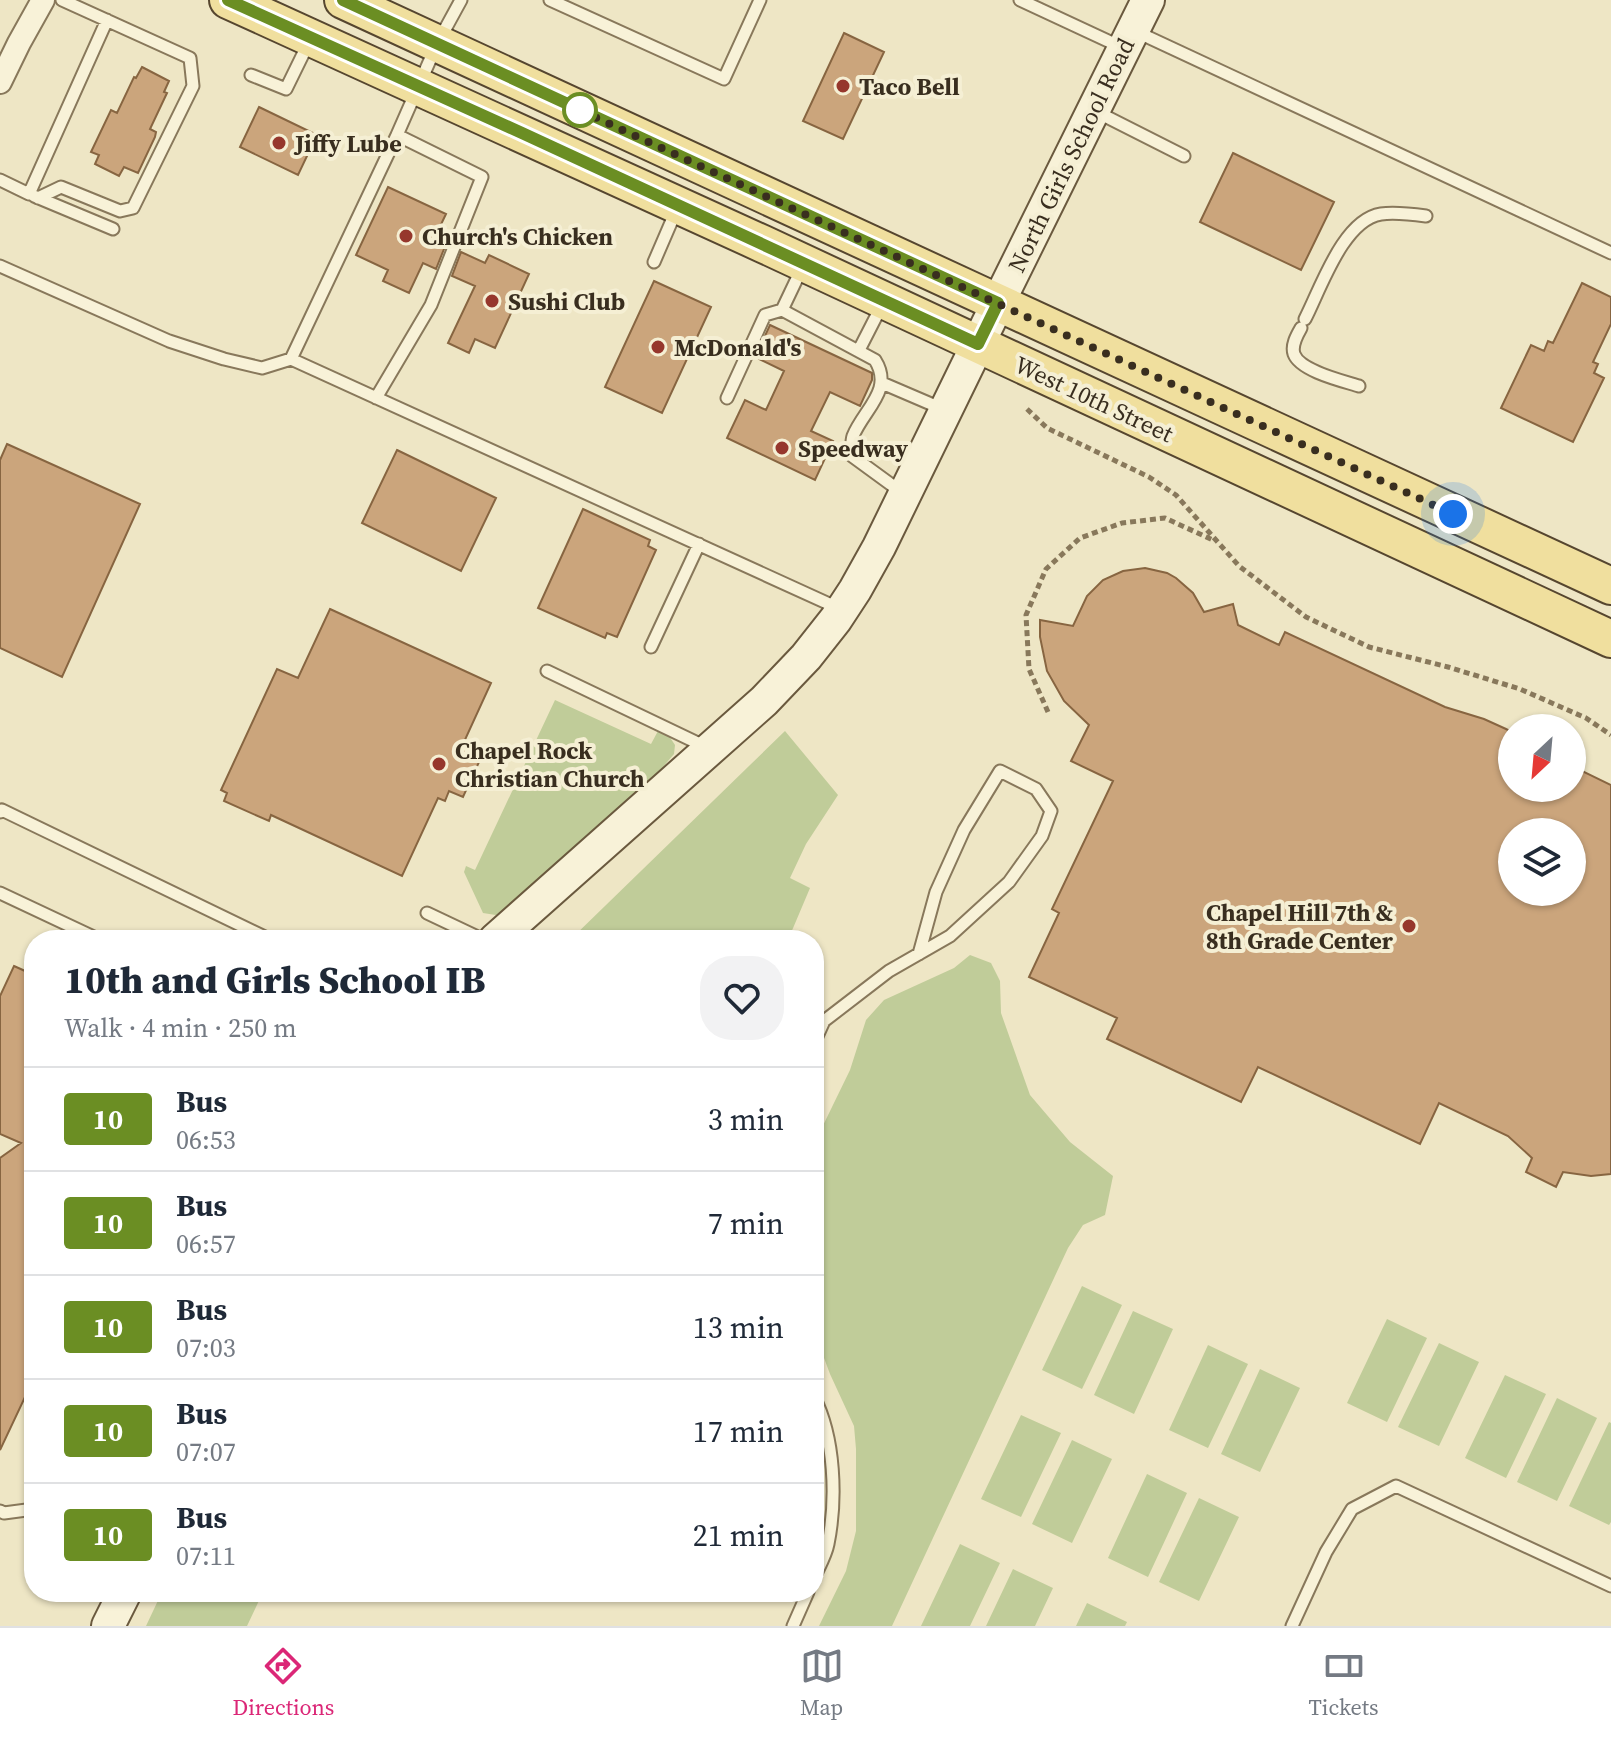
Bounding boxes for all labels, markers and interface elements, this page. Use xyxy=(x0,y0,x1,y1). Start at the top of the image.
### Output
street label: North Girls School Road xyxy=(1000,32,1142,278)
place label: Taco Bell xyxy=(859,70,960,103)
marker: Taco Bell xyxy=(834,77,852,95)
unlabelled marker xyxy=(563,93,597,127)
place label: Jiffy Lube xyxy=(293,127,402,160)
marker: Jiffy Lube xyxy=(270,134,288,152)
place label: Church's Chicken xyxy=(422,220,613,253)
marker: Church's Chicken xyxy=(397,227,415,245)
place label: Sushi Club xyxy=(508,285,625,318)
marker: Sushi Club xyxy=(483,292,501,310)
place label: McDonald's xyxy=(674,331,802,364)
marker: McDonald's xyxy=(649,338,667,356)
street label: West 10th Street xyxy=(1009,348,1179,450)
place label: Speedway xyxy=(798,432,908,465)
marker: Speedway xyxy=(773,439,791,457)
your location xyxy=(1433,494,1473,534)
north arrow xyxy=(1498,714,1586,802)
map controls xyxy=(1498,714,1586,906)
place label: Chapel Rock Christian Church xyxy=(455,734,645,795)
marker: Chapel Rock Christian Church xyxy=(430,755,448,773)
button: layers xyxy=(1498,818,1586,906)
place label: Chapel Hill 7th & 8th Grade Center xyxy=(1206,896,1394,957)
marker: Chapel Hill 7th & 8th Grade Center xyxy=(1400,917,1418,935)
text: 10th and Girls School IB xyxy=(64,954,485,1006)
button: heart xyxy=(700,956,784,1040)
text: Walk · 4 min · 250 m xyxy=(64,1010,297,1046)
text: Bus xyxy=(176,1081,227,1122)
text: 3 min xyxy=(708,1099,784,1140)
text: 10 xyxy=(93,1100,123,1138)
text: 06:53 xyxy=(176,1122,236,1158)
text: Bus xyxy=(176,1185,227,1226)
text: 7 min xyxy=(708,1203,784,1244)
text: 10 xyxy=(93,1204,123,1242)
text: 06:57 xyxy=(176,1226,236,1262)
text: Bus xyxy=(176,1289,227,1330)
text: 13 min xyxy=(693,1307,784,1348)
text: 10 xyxy=(93,1308,123,1346)
text: 07:03 xyxy=(176,1330,236,1366)
text: Bus xyxy=(176,1393,227,1434)
text: 17 min xyxy=(693,1411,784,1452)
text: 10 xyxy=(93,1412,123,1450)
text: 07:07 xyxy=(176,1434,236,1470)
text: Bus xyxy=(176,1497,227,1538)
text: 21 min xyxy=(693,1515,784,1556)
text: 10 xyxy=(93,1516,123,1554)
text: 07:11 xyxy=(176,1538,236,1574)
tab: Directions xyxy=(233,1644,334,1722)
tab: Map xyxy=(800,1644,844,1722)
tab: Tickets xyxy=(1309,1644,1378,1722)

